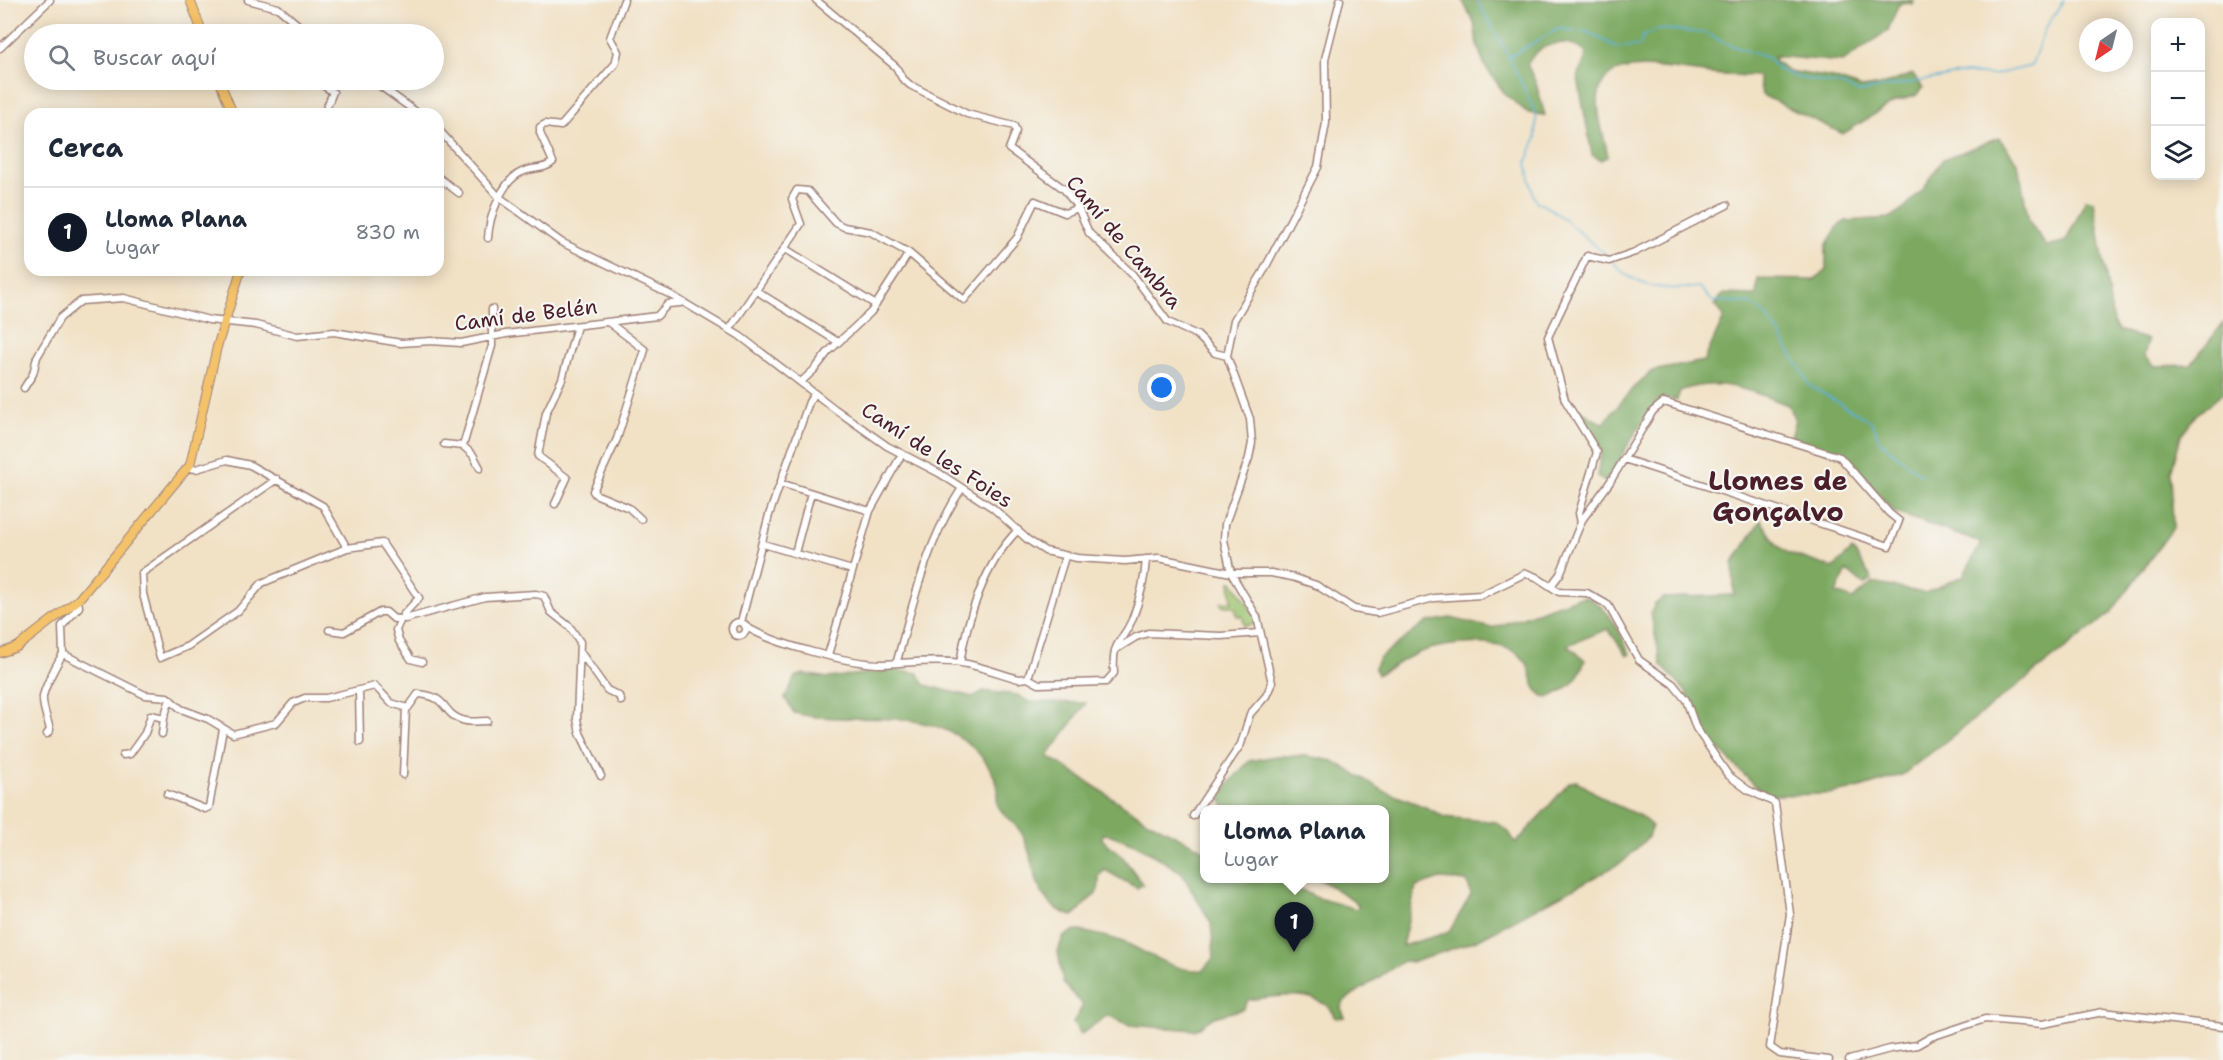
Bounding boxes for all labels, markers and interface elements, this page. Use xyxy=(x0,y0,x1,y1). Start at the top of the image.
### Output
north arrow xyxy=(2079,18,2133,72)
map controls xyxy=(2151,18,2205,180)
button: + xyxy=(2151,18,2205,72)
search box xyxy=(24,24,444,90)
icon: search xyxy=(45,41,78,74)
text: Buscar aquí xyxy=(93,43,216,72)
button: − xyxy=(2151,72,2205,126)
button: layers xyxy=(2151,126,2205,180)
text: Cerca xyxy=(48,130,123,165)
street label: Camí de Cambra xyxy=(1060,169,1188,315)
text: Lloma Plana xyxy=(105,205,247,234)
text: 1 xyxy=(63,219,72,245)
text: 830 m xyxy=(355,219,420,245)
text: Lugar xyxy=(105,234,161,260)
street label: Camí de Belén xyxy=(453,292,599,338)
your location xyxy=(1147,373,1176,402)
street label: Camí de les Foies xyxy=(856,396,1018,514)
district label: Llomes de Gonçalvo xyxy=(1708,462,1848,530)
popup xyxy=(1200,805,1389,883)
text: Lloma Plana xyxy=(1224,817,1365,846)
text: Lugar xyxy=(1224,846,1279,872)
pin: 1 xyxy=(1274,902,1314,952)

